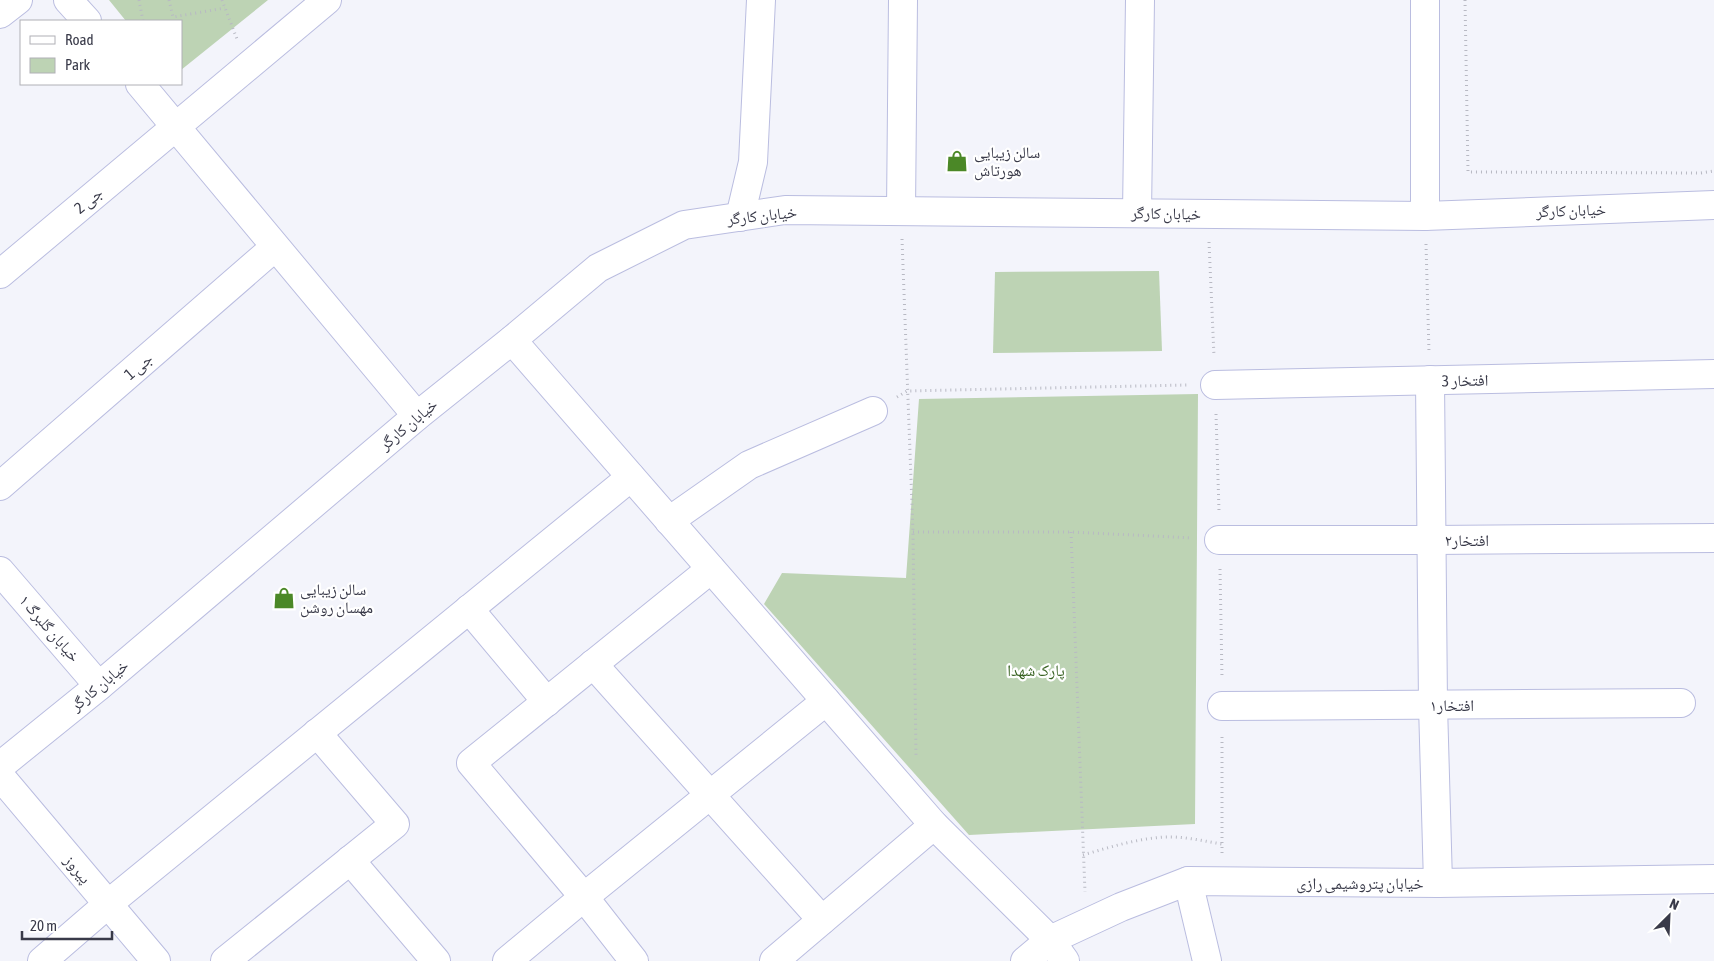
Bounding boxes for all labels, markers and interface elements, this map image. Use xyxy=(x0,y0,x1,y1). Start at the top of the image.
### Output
legend xyxy=(20,20,182,85)
text: Road xyxy=(65,31,94,48)
text: Park xyxy=(65,56,90,73)
place label: سالن زیبایی هورتاش xyxy=(974,143,1040,181)
shop icon: سالن زیبایی هورتاش xyxy=(944,148,970,174)
street label: جی 2 xyxy=(70,183,107,218)
street label: خیابان کارگر xyxy=(1535,200,1606,222)
street label: خیابان کارگر xyxy=(725,202,798,230)
street label: خیابان کارگر xyxy=(1130,203,1201,225)
street label: جی 1 xyxy=(120,349,157,384)
street label: افتخار 3 xyxy=(1441,371,1489,390)
street label: خیابان کارگر xyxy=(375,395,442,456)
street label: افتخار۲ xyxy=(1445,531,1489,550)
place label: سالن زیبایی مهسان روشن xyxy=(300,580,373,618)
shop icon: سالن زیبایی مهسان روشن xyxy=(271,585,297,611)
street label: خیابان گلبرگ ۱ xyxy=(15,591,84,666)
street label: خیابان کارگر xyxy=(66,656,133,717)
park label: پارک شهدا xyxy=(1007,661,1065,680)
street label: افتخار۱ xyxy=(1430,696,1474,715)
street label: پیروز xyxy=(60,850,95,888)
street label: خیابان پتروشیمی رازی xyxy=(1296,874,1424,894)
north arrow xyxy=(1644,891,1694,941)
text: N xyxy=(1667,895,1681,913)
scale bar xyxy=(22,908,112,940)
text: 20 m xyxy=(30,917,57,934)

